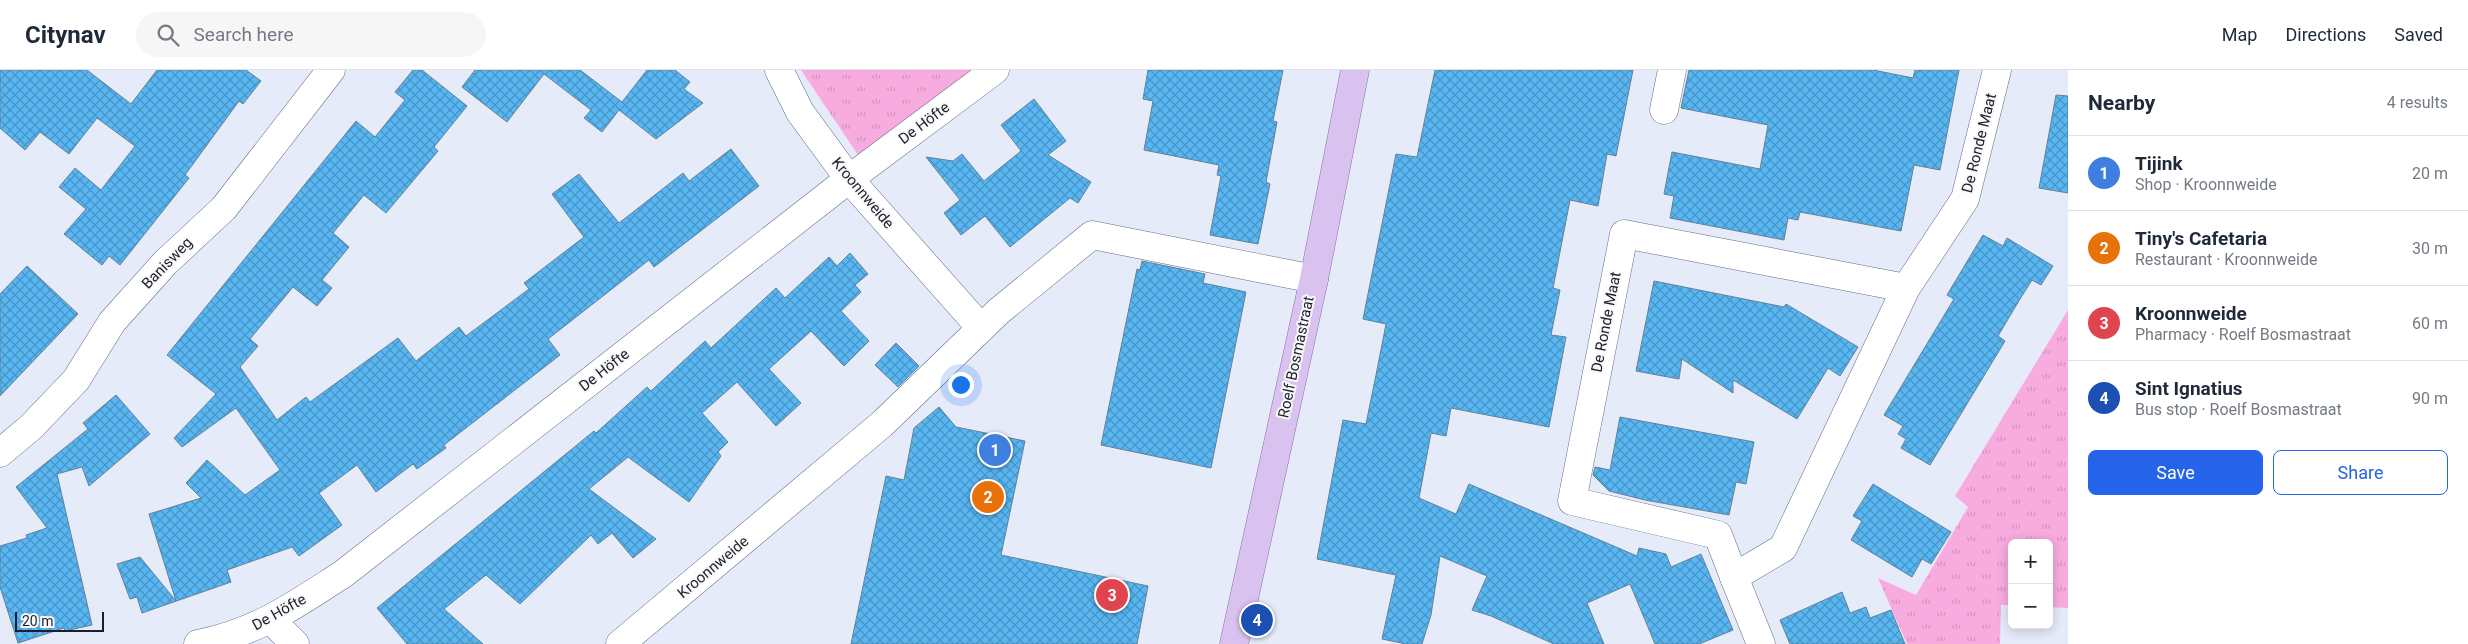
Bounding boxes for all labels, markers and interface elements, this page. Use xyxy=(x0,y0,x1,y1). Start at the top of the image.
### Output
search box xyxy=(136,12,486,57)
text: Citynav xyxy=(25,21,106,49)
icon: search xyxy=(154,21,182,49)
text: Search here xyxy=(194,23,294,46)
text: Map xyxy=(2222,24,2257,45)
text: Directions xyxy=(2285,24,2366,45)
text: Saved xyxy=(2394,24,2443,45)
street label: De Ronde Maat xyxy=(1958,91,2000,195)
text: Nearby xyxy=(2088,91,2155,115)
text: 4 results xyxy=(2387,93,2448,112)
street label: De Höfte xyxy=(895,98,953,148)
text: Tijink xyxy=(2135,152,2183,175)
street label: Kroonnweide xyxy=(828,154,898,232)
text: 1 xyxy=(2099,164,2109,183)
text: 20 m xyxy=(2412,164,2448,183)
text: Shop · Kroonnweide xyxy=(2135,175,2277,194)
text: Tiny's Cafetaria xyxy=(2135,227,2267,250)
street label: Banisweg xyxy=(138,233,196,293)
text: 2 xyxy=(2099,239,2109,258)
text: 30 m xyxy=(2412,239,2448,258)
text: Restaurant · Kroonnweide xyxy=(2135,250,2318,269)
street label: De Ronde Maat xyxy=(1587,270,1625,374)
street label: Roelf Bosmastraat xyxy=(1274,294,1318,420)
text: Kroonnweide xyxy=(2135,302,2247,325)
text: 3 xyxy=(2099,314,2109,333)
text: 60 m xyxy=(2412,314,2448,333)
text: Pharmacy · Roelf Bosmastraat xyxy=(2135,325,2351,344)
street label: De Höfte xyxy=(575,345,633,395)
your location xyxy=(948,372,974,398)
text: Sint Ignatius xyxy=(2135,377,2243,400)
text: 4 xyxy=(2099,389,2109,408)
text: 90 m xyxy=(2412,389,2448,408)
text: Bus stop · Roelf Bosmastraat xyxy=(2135,400,2342,419)
pin: 1 xyxy=(979,431,1011,469)
button: Save xyxy=(2088,450,2263,495)
button: Share xyxy=(2273,450,2448,495)
pin: 2 xyxy=(972,478,1004,516)
street label: Kroonnweide xyxy=(674,532,752,602)
map controls xyxy=(2008,539,2053,629)
button: + xyxy=(2008,539,2053,584)
pin: 3 xyxy=(1096,576,1128,614)
button: − xyxy=(2008,584,2053,629)
street label: De Höfte xyxy=(249,590,309,634)
pin: 4 xyxy=(1241,601,1273,639)
scale bar xyxy=(15,609,104,632)
text: 20 m xyxy=(22,613,54,629)

